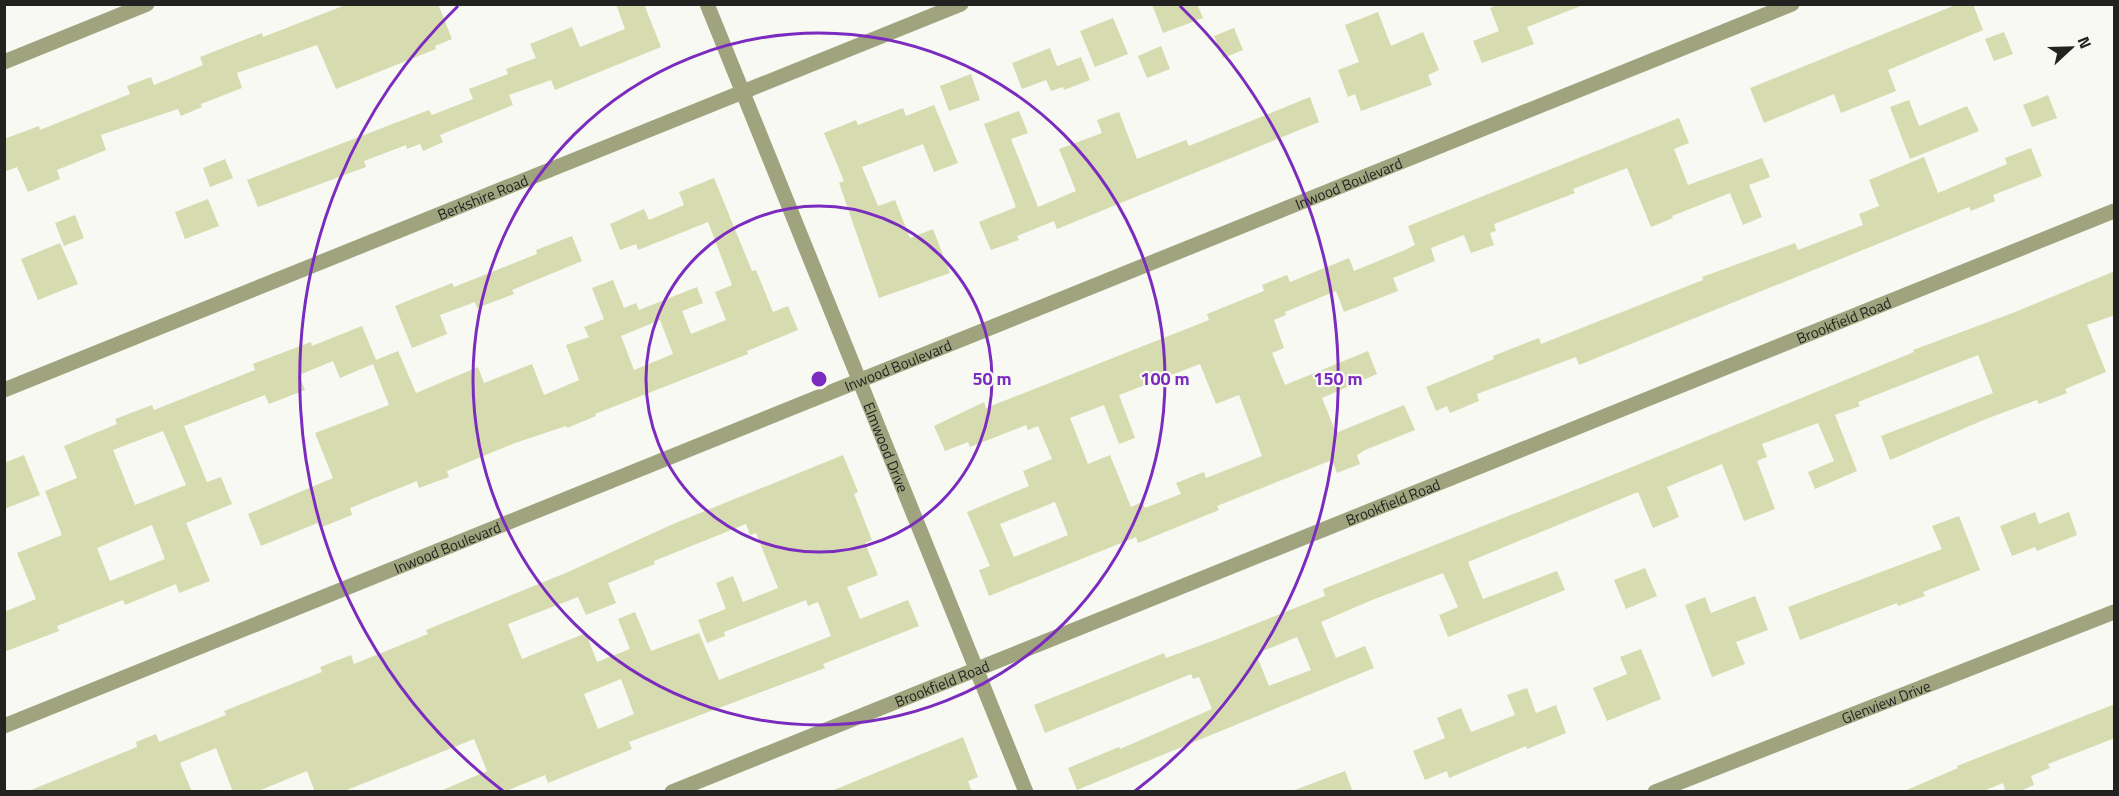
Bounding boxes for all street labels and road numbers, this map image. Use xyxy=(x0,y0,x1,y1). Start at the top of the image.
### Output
street label: Inwood Boulevard xyxy=(1291,151,1406,215)
street label: Berkshire Road xyxy=(434,168,531,226)
street label: Brookfield Road xyxy=(1793,291,1894,349)
street label: Inwood Boulevard xyxy=(841,333,955,397)
street label: Elmwood Drive xyxy=(858,398,915,496)
street label: Brookfield Road xyxy=(1342,472,1444,531)
street label: Inwood Boulevard xyxy=(390,515,504,579)
street label: Brookfield Road xyxy=(891,654,993,713)
street label: Glenview Drive xyxy=(1838,674,1934,729)

